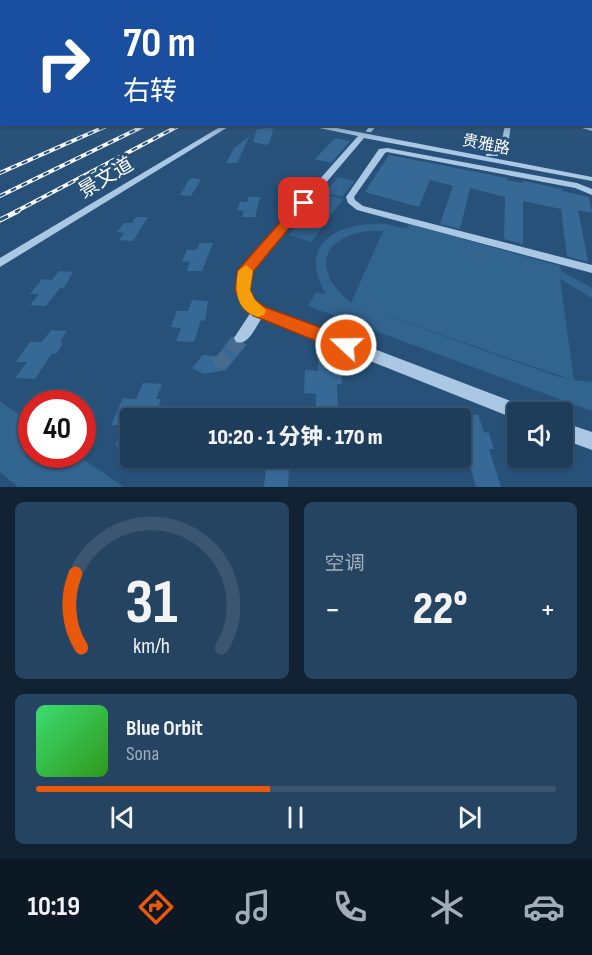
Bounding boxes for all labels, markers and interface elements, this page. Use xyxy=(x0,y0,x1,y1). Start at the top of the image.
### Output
text: 70 m xyxy=(123,18,196,69)
icon: right xyxy=(24,24,102,102)
text: 右转 xyxy=(123,76,177,108)
street label: 贵雅路 xyxy=(461,131,511,159)
street label: 景文道 xyxy=(74,152,138,204)
pin xyxy=(278,177,329,228)
icon: arrive xyxy=(287,186,320,219)
position arrow xyxy=(314,313,378,377)
speed limit sign: 40 xyxy=(18,390,96,468)
map controls xyxy=(507,402,573,468)
button: sound xyxy=(507,402,573,468)
text: 10:20 · 1 分钟 · 170 m xyxy=(208,424,383,451)
text: 空调 xyxy=(325,552,365,576)
text: 31 xyxy=(126,566,178,641)
text: 22° xyxy=(413,582,468,637)
text: − xyxy=(325,590,341,630)
text: + xyxy=(540,590,556,630)
text: km/h xyxy=(133,634,170,659)
text: Blue Orbit xyxy=(126,715,203,742)
text: Sona xyxy=(126,742,159,766)
icon: previous xyxy=(106,801,139,834)
icon: pause xyxy=(279,801,312,834)
icon: next xyxy=(453,801,486,834)
icon: directions xyxy=(135,886,177,928)
icon: music xyxy=(232,886,274,928)
icon: phone xyxy=(329,886,371,928)
icon: climate xyxy=(426,886,468,928)
icon: car xyxy=(523,886,565,928)
text: 10:19 xyxy=(27,891,80,923)

